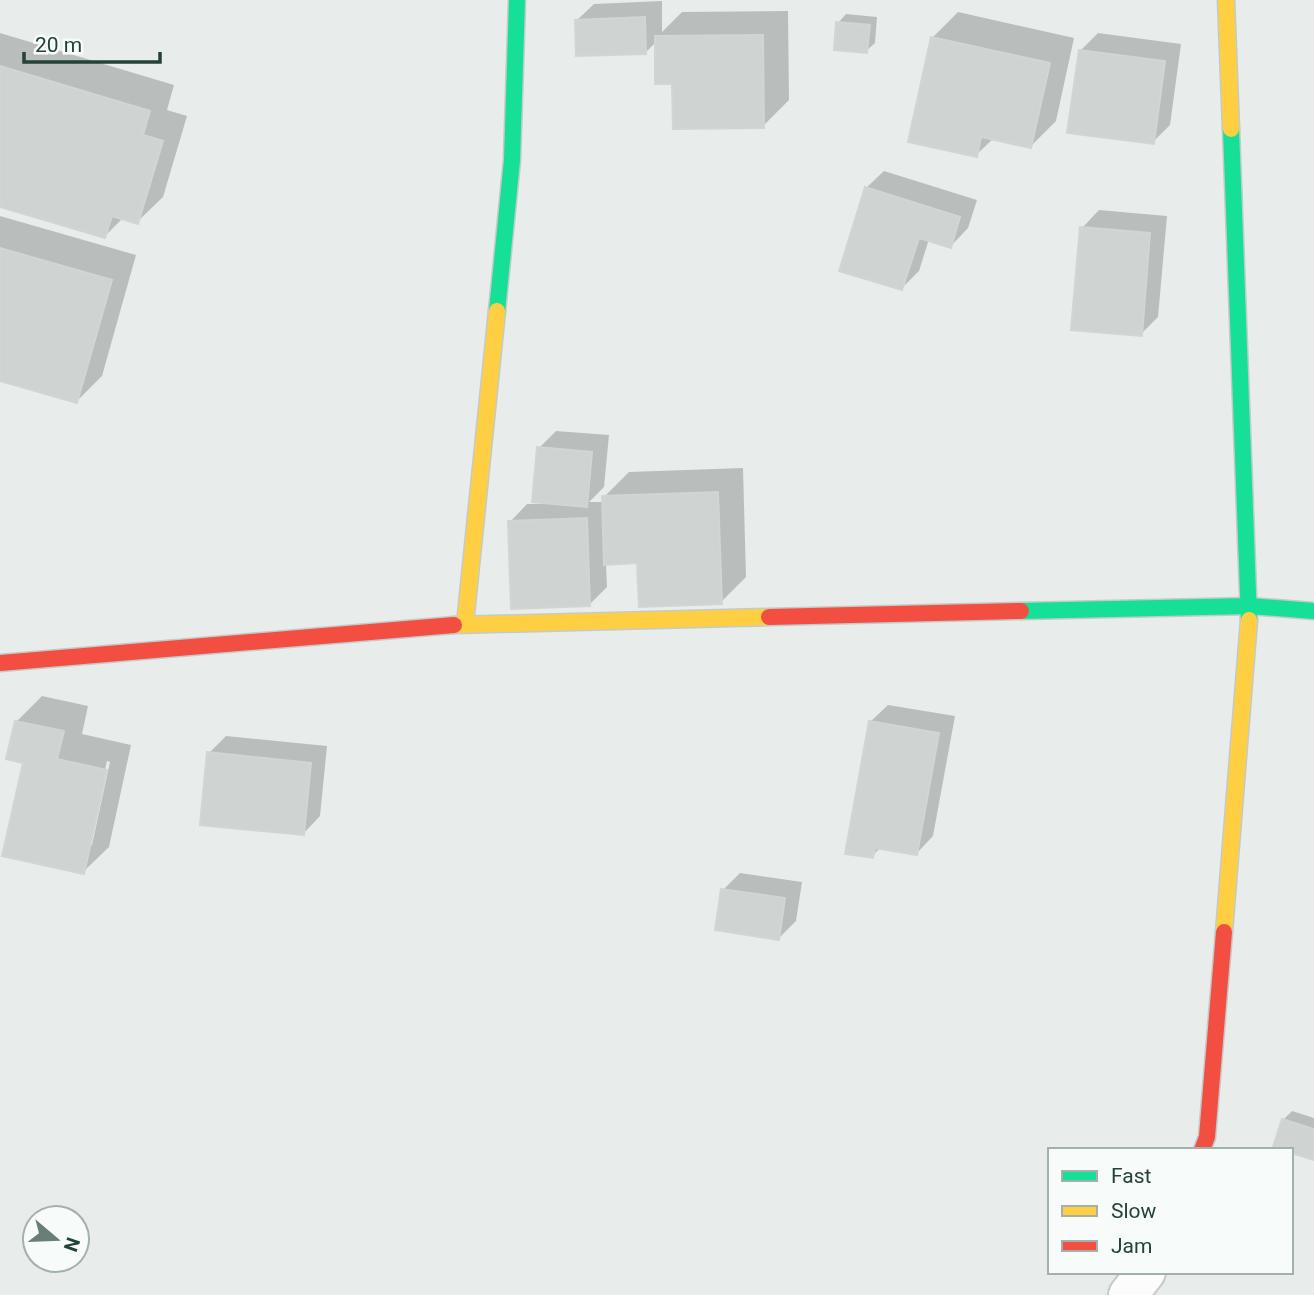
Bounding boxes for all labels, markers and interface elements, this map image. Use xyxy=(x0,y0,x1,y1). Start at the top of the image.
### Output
scale bar xyxy=(24,21,161,65)
text: 20 m xyxy=(35,33,82,57)
legend xyxy=(1048,1148,1293,1274)
text: Fast xyxy=(1111,1164,1152,1188)
text: Slow xyxy=(1111,1199,1157,1223)
north arrow xyxy=(21,1204,91,1274)
text: N xyxy=(59,1234,85,1254)
text: Jam xyxy=(1111,1234,1152,1258)

